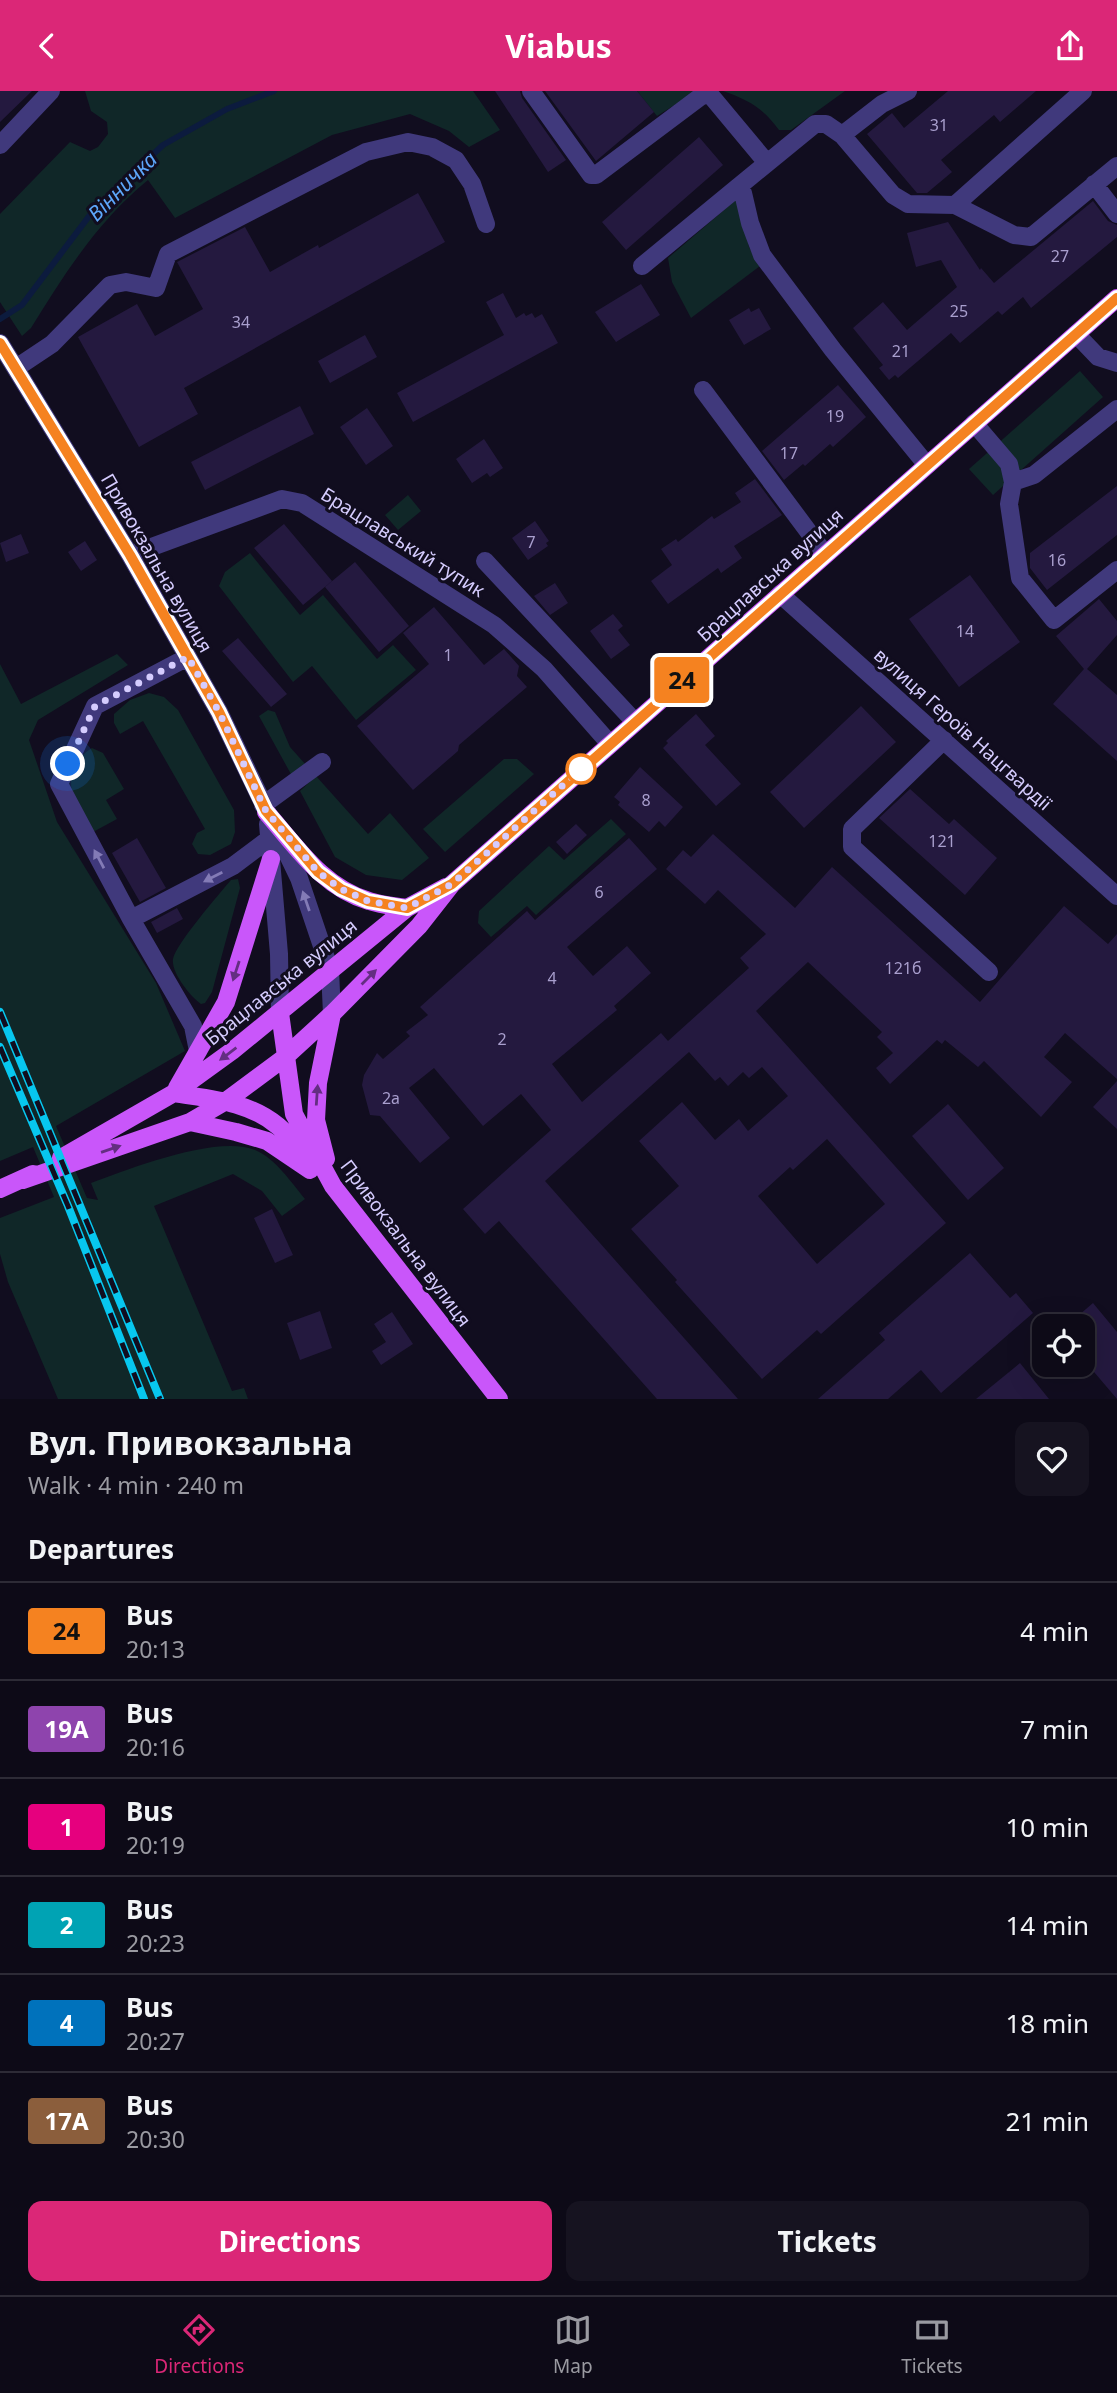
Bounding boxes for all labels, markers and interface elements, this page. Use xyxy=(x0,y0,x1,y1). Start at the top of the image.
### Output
text: Viabus xyxy=(505,24,612,67)
icon: back xyxy=(28,27,66,65)
icon: share xyxy=(1051,27,1089,65)
house number: 31 xyxy=(930,114,948,136)
water label: Вінничка xyxy=(81,145,163,227)
house number: 27 xyxy=(1051,245,1069,267)
house number: 25 xyxy=(950,300,968,322)
house number: 34 xyxy=(232,311,250,333)
house number: 21 xyxy=(892,340,910,362)
house number: 19 xyxy=(826,405,844,427)
house number: 17 xyxy=(780,442,798,464)
street label: Привокзальна вулиця xyxy=(95,469,219,657)
street label: Брацлавський тупик xyxy=(316,481,490,603)
street label: Брацлавська вулиця xyxy=(691,502,849,648)
house number: 7 xyxy=(526,531,536,553)
house number: 16 xyxy=(1048,549,1066,571)
house number: 14 xyxy=(956,620,974,642)
street label: вулиця Героїв Нацгвардії xyxy=(868,642,1058,816)
house number: 1 xyxy=(443,644,453,666)
line badge: 24 xyxy=(650,657,714,703)
text: 24 xyxy=(668,663,696,696)
your location xyxy=(50,746,85,781)
unlabelled marker xyxy=(566,754,596,784)
house number: 8 xyxy=(641,789,651,811)
house number: 121 xyxy=(928,830,956,852)
one-way arrow xyxy=(93,849,105,869)
one-way arrow xyxy=(203,871,223,882)
house number: 6 xyxy=(594,881,604,903)
one-way arrow xyxy=(300,890,311,911)
street label: Брацлавська вулиця xyxy=(200,913,362,1051)
house number: 121б xyxy=(884,957,922,979)
one-way arrow xyxy=(230,961,240,982)
house number: 4 xyxy=(547,967,557,989)
one-way arrow xyxy=(360,969,376,986)
house number: 2 xyxy=(497,1028,507,1050)
one-way arrow xyxy=(218,1047,237,1061)
one-way arrow xyxy=(312,1084,323,1106)
house number: 2а xyxy=(382,1087,400,1109)
one-way arrow xyxy=(100,1143,121,1154)
street label: Привокзальна вулиця xyxy=(335,1154,477,1332)
map controls xyxy=(1032,1314,1095,1377)
button: locate xyxy=(1032,1314,1095,1377)
text: Вул. Привокзальна xyxy=(28,1420,352,1465)
button: heart xyxy=(1015,1422,1089,1496)
text: Walk · 4 min · 240 m xyxy=(28,1469,244,1501)
text: Departures xyxy=(28,1531,174,1567)
text: Bus xyxy=(126,1597,173,1633)
text: 4 min xyxy=(1020,1613,1089,1649)
text: 24 xyxy=(53,1614,80,1647)
text: 20:13 xyxy=(126,1633,185,1665)
text: Bus xyxy=(126,1695,173,1731)
text: 7 min xyxy=(1020,1711,1089,1747)
text: 19А xyxy=(44,1712,89,1745)
text: 20:16 xyxy=(126,1731,185,1763)
text: Bus xyxy=(126,1793,173,1829)
text: 10 min xyxy=(1005,1809,1089,1845)
text: 1 xyxy=(60,1810,73,1843)
text: 20:19 xyxy=(126,1829,185,1861)
text: Bus xyxy=(126,1891,173,1927)
text: 14 min xyxy=(1005,1907,1089,1943)
text: 2 xyxy=(60,1908,73,1941)
text: 20:23 xyxy=(126,1927,185,1959)
text: Bus xyxy=(126,1989,173,2025)
text: 18 min xyxy=(1005,2005,1089,2041)
text: 4 xyxy=(60,2006,73,2039)
text: 20:27 xyxy=(126,2025,185,2057)
text: Bus xyxy=(126,2087,173,2123)
text: 21 min xyxy=(1005,2103,1089,2139)
text: 17А xyxy=(44,2104,89,2137)
text: 20:30 xyxy=(126,2123,185,2155)
button: Directions xyxy=(28,2201,552,2281)
button: Tickets xyxy=(566,2201,1089,2281)
tab: Directions xyxy=(154,2311,244,2379)
tab: Map xyxy=(553,2311,593,2379)
tab: Tickets xyxy=(901,2311,963,2379)

